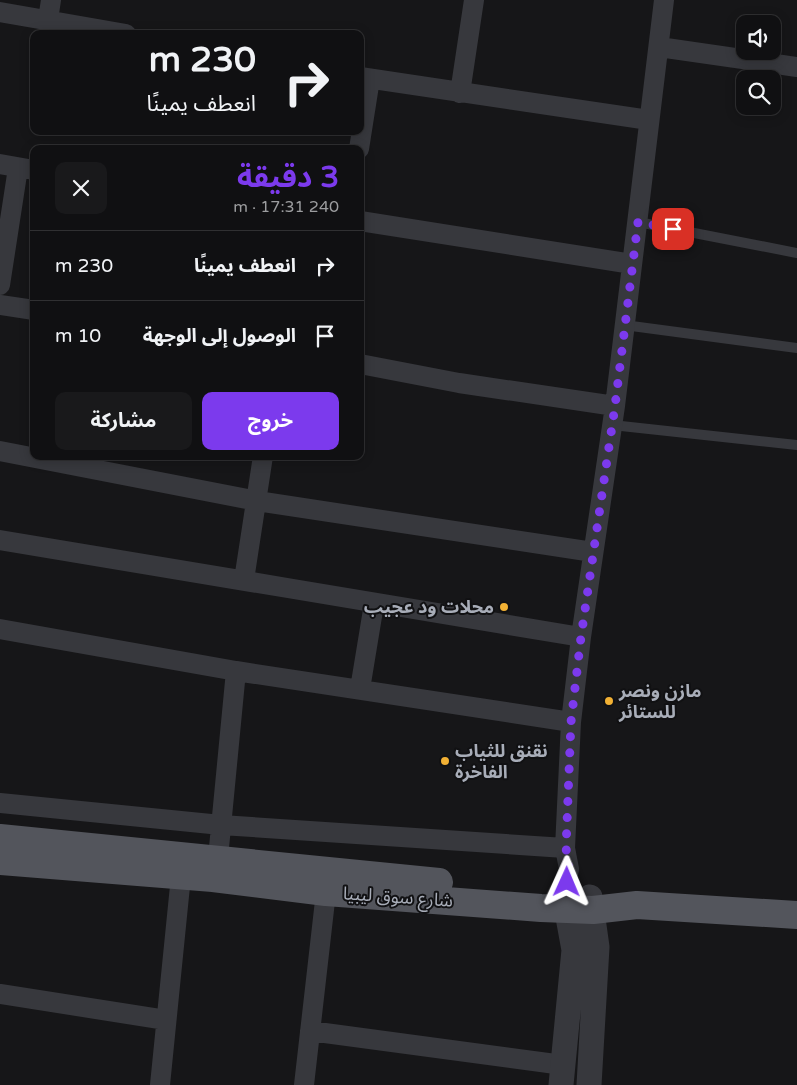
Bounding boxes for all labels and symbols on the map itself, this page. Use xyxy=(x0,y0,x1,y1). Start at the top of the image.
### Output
pin xyxy=(652,208,694,250)
place label: محلات ود عجيب xyxy=(364,596,494,618)
marker: محلات ود عجيب xyxy=(498,601,510,613)
place label: مازن ونصر للستائر xyxy=(618,680,701,723)
marker: مازن ونصر للستائر xyxy=(603,695,615,707)
place label: نقنق للثياب الفاخرة xyxy=(455,740,548,783)
marker: نقنق للثياب الفاخرة xyxy=(439,755,451,767)
position arrow xyxy=(540,855,592,907)
street label: شارع سوق ليبيا xyxy=(342,882,454,915)

